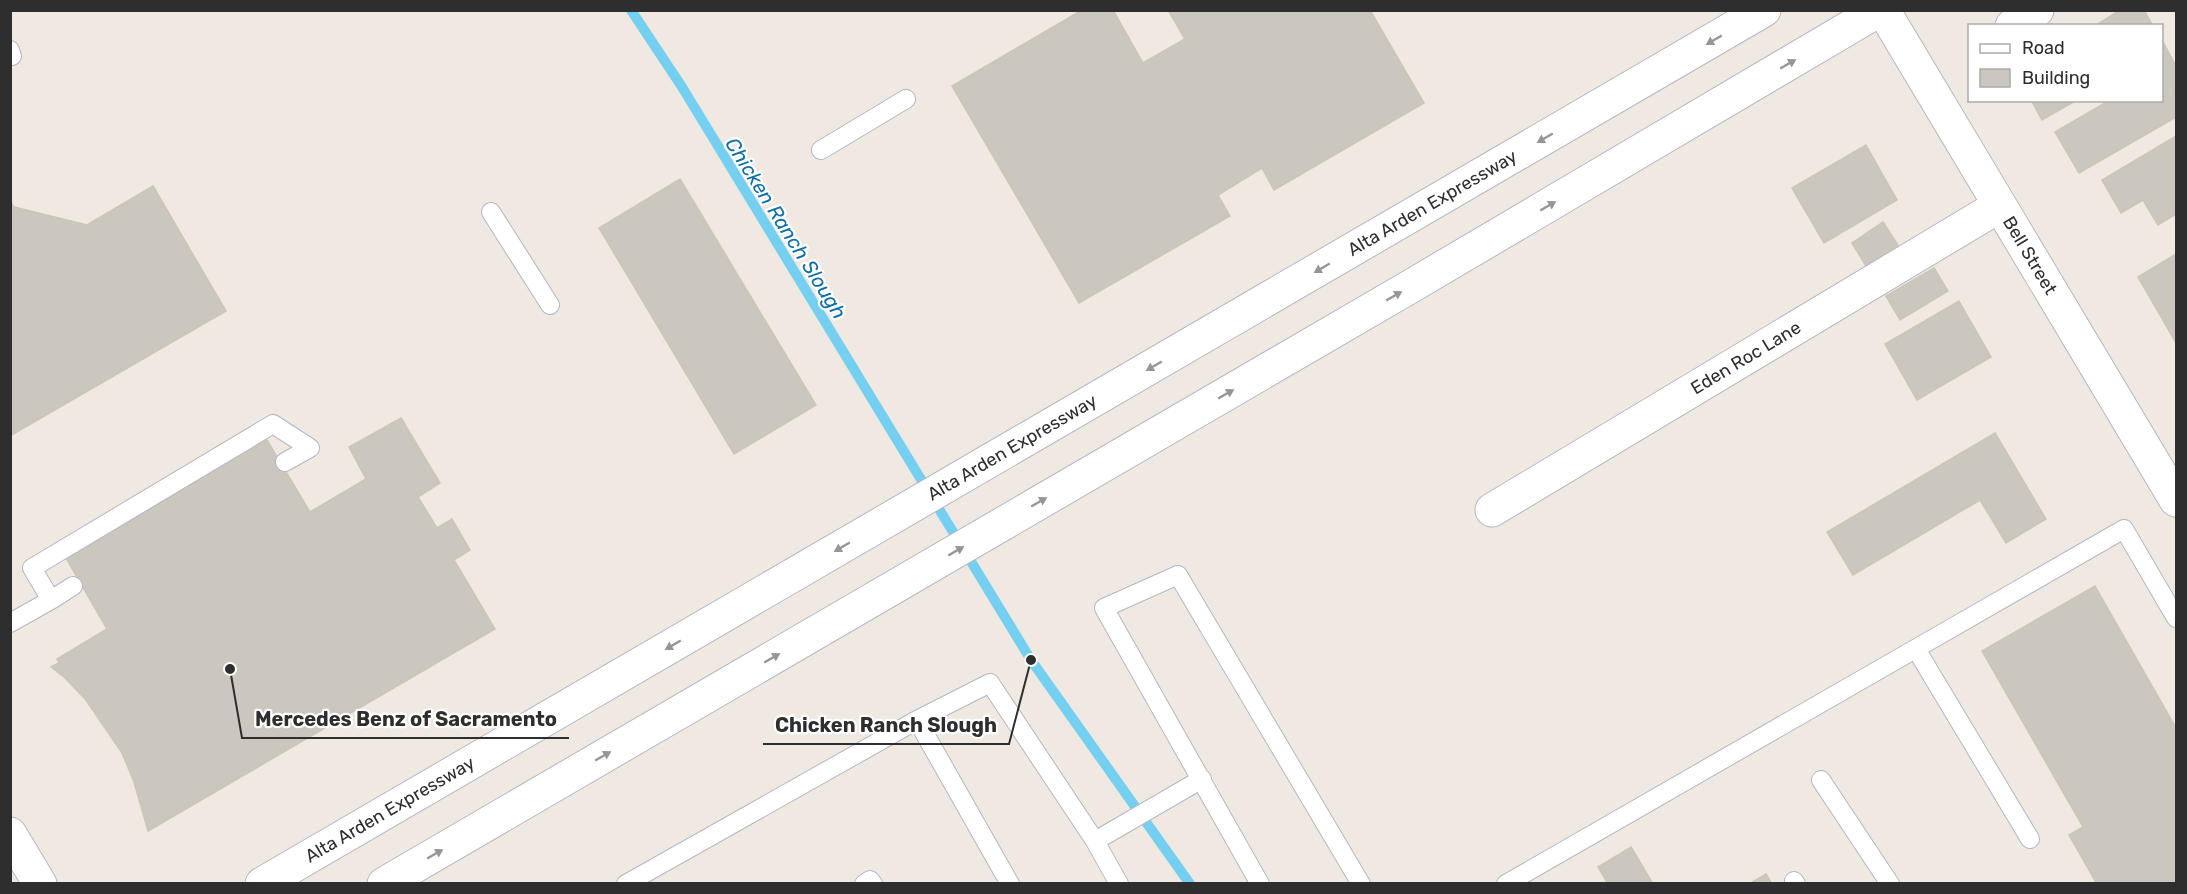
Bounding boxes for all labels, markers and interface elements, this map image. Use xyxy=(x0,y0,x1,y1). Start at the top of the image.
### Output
legend xyxy=(1968,24,2163,102)
one-way arrow xyxy=(1705,35,1722,45)
text: Road xyxy=(2022,37,2065,59)
one-way arrow xyxy=(1780,59,1796,70)
text: Building xyxy=(2022,67,2090,89)
water label: Chicken Ranch Slough xyxy=(720,133,852,323)
one-way arrow xyxy=(1536,133,1553,143)
street label: Alta Arden Expressway xyxy=(1344,145,1521,261)
one-way arrow xyxy=(1540,201,1557,211)
street label: Bell Street xyxy=(1998,212,2062,299)
one-way arrow xyxy=(1313,263,1330,273)
one-way arrow xyxy=(1386,290,1402,301)
street label: Eden Roc Lane xyxy=(1687,316,1805,399)
one-way arrow xyxy=(1146,361,1162,372)
one-way arrow xyxy=(1218,388,1234,399)
street label: Alta Arden Expressway xyxy=(924,390,1101,505)
one-way arrow xyxy=(1031,497,1047,508)
one-way arrow xyxy=(833,542,850,552)
one-way arrow xyxy=(948,546,965,556)
one-way arrow xyxy=(664,640,681,650)
one-way arrow xyxy=(764,653,781,663)
callout: Mercedes Benz of Sacramento xyxy=(242,700,569,738)
callout: Chicken Ranch Slough xyxy=(763,706,1009,744)
text: Mercedes Benz of Sacramento xyxy=(255,707,557,731)
text: Chicken Ranch Slough xyxy=(775,713,997,737)
one-way arrow xyxy=(595,751,612,761)
street label: Alta Arden Expressway xyxy=(301,752,479,867)
one-way arrow xyxy=(427,849,444,859)

